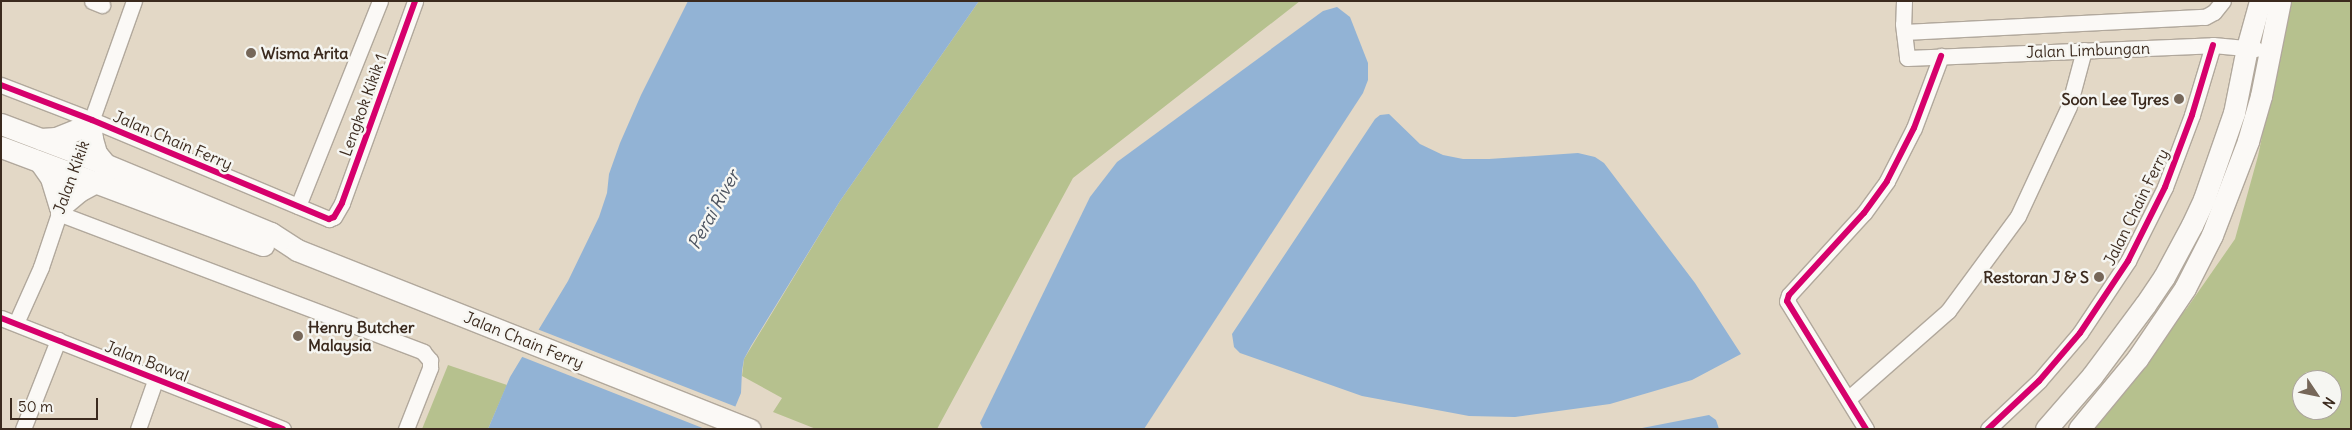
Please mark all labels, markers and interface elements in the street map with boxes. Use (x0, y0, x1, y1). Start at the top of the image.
street label: Jalan Limbungan (2026, 38, 2150, 62)
place label: Wisma Arita (261, 43, 348, 63)
marker: Wisma Arita (245, 47, 257, 59)
street label: Lengkok Kikik 1 (336, 51, 390, 159)
place label: Soon Lee Tyres (2061, 89, 2169, 109)
marker: Soon Lee Tyres (2173, 93, 2185, 105)
street label: Jalan Chain Ferry (111, 106, 235, 174)
street label: Jalan Kikik (49, 138, 93, 216)
street label: Jalan Chain Ferry (2099, 145, 2173, 269)
water label: Perai River (684, 167, 744, 253)
place label: Restoran J & S (1983, 267, 2089, 287)
marker: Restoran J & S (2093, 271, 2105, 283)
street label: Jalan Chain Ferry (461, 307, 587, 373)
place label: Henry Butcher Malaysia (308, 317, 414, 355)
marker: Henry Butcher Malaysia (292, 330, 304, 342)
street label: Jalan Bawal (103, 336, 191, 386)
north arrow (2292, 370, 2342, 420)
scale bar (12, 388, 100, 420)
text: N (2318, 394, 2339, 412)
text: 50 m (18, 397, 53, 416)

